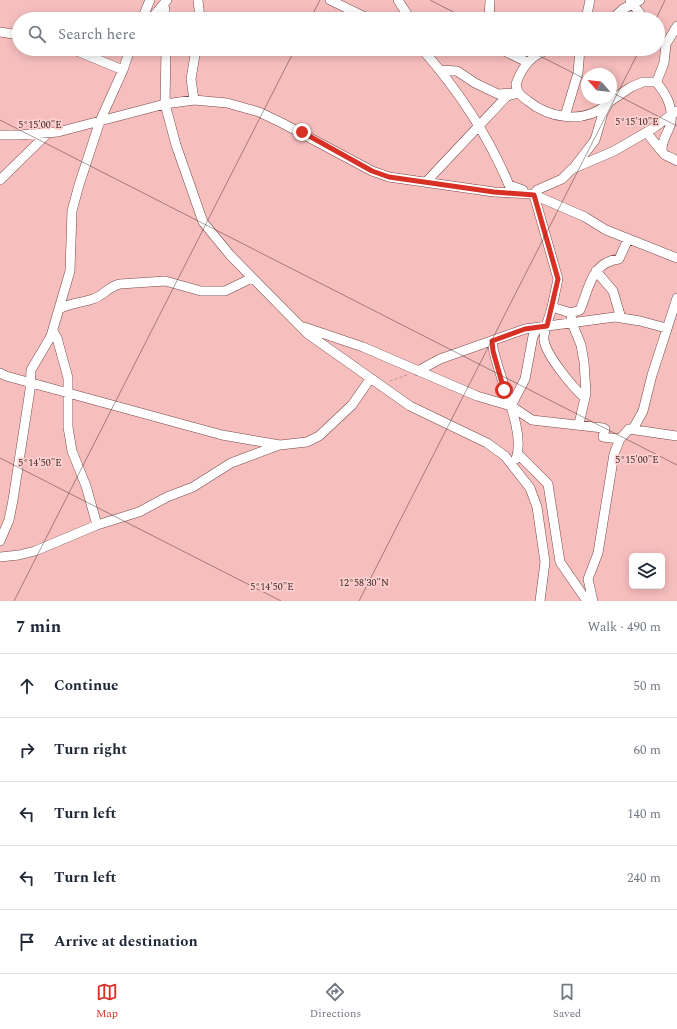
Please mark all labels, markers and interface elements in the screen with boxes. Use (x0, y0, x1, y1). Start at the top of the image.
search box (12, 12, 665, 56)
icon: search (26, 23, 48, 45)
text: Search here (58, 23, 136, 46)
north arrow (581, 68, 617, 104)
text: 5°15'10"E (615, 114, 659, 130)
text: 5°15'00"E (18, 117, 62, 133)
route end (293, 123, 311, 141)
route start (495, 381, 513, 399)
text: 5°15'00"E (615, 452, 659, 468)
text: 5°14'50"E (18, 455, 62, 471)
map controls (629, 553, 665, 589)
button: layers (629, 553, 665, 589)
text: 12°58'30"N (339, 575, 389, 591)
text: 5°14'50"E (250, 579, 294, 595)
text: 7 min (16, 614, 61, 640)
text: Walk · 490 m (587, 617, 661, 637)
text: Continue (54, 674, 119, 697)
icon: ahead (16, 675, 38, 697)
text: 50 m (634, 676, 661, 696)
text: Turn right (54, 738, 127, 761)
icon: right (16, 739, 38, 761)
text: 60 m (634, 740, 661, 760)
text: Turn left (54, 802, 116, 825)
icon: left (16, 803, 38, 825)
text: 140 m (627, 804, 661, 824)
text: Turn left (54, 866, 116, 889)
icon: left (16, 867, 38, 889)
text: 240 m (627, 868, 661, 888)
text: Arrive at destination (54, 930, 198, 953)
icon: arrive (16, 931, 38, 953)
tab: Map (96, 981, 118, 1022)
tab: Directions (310, 981, 361, 1022)
tab: Saved (553, 981, 581, 1022)

